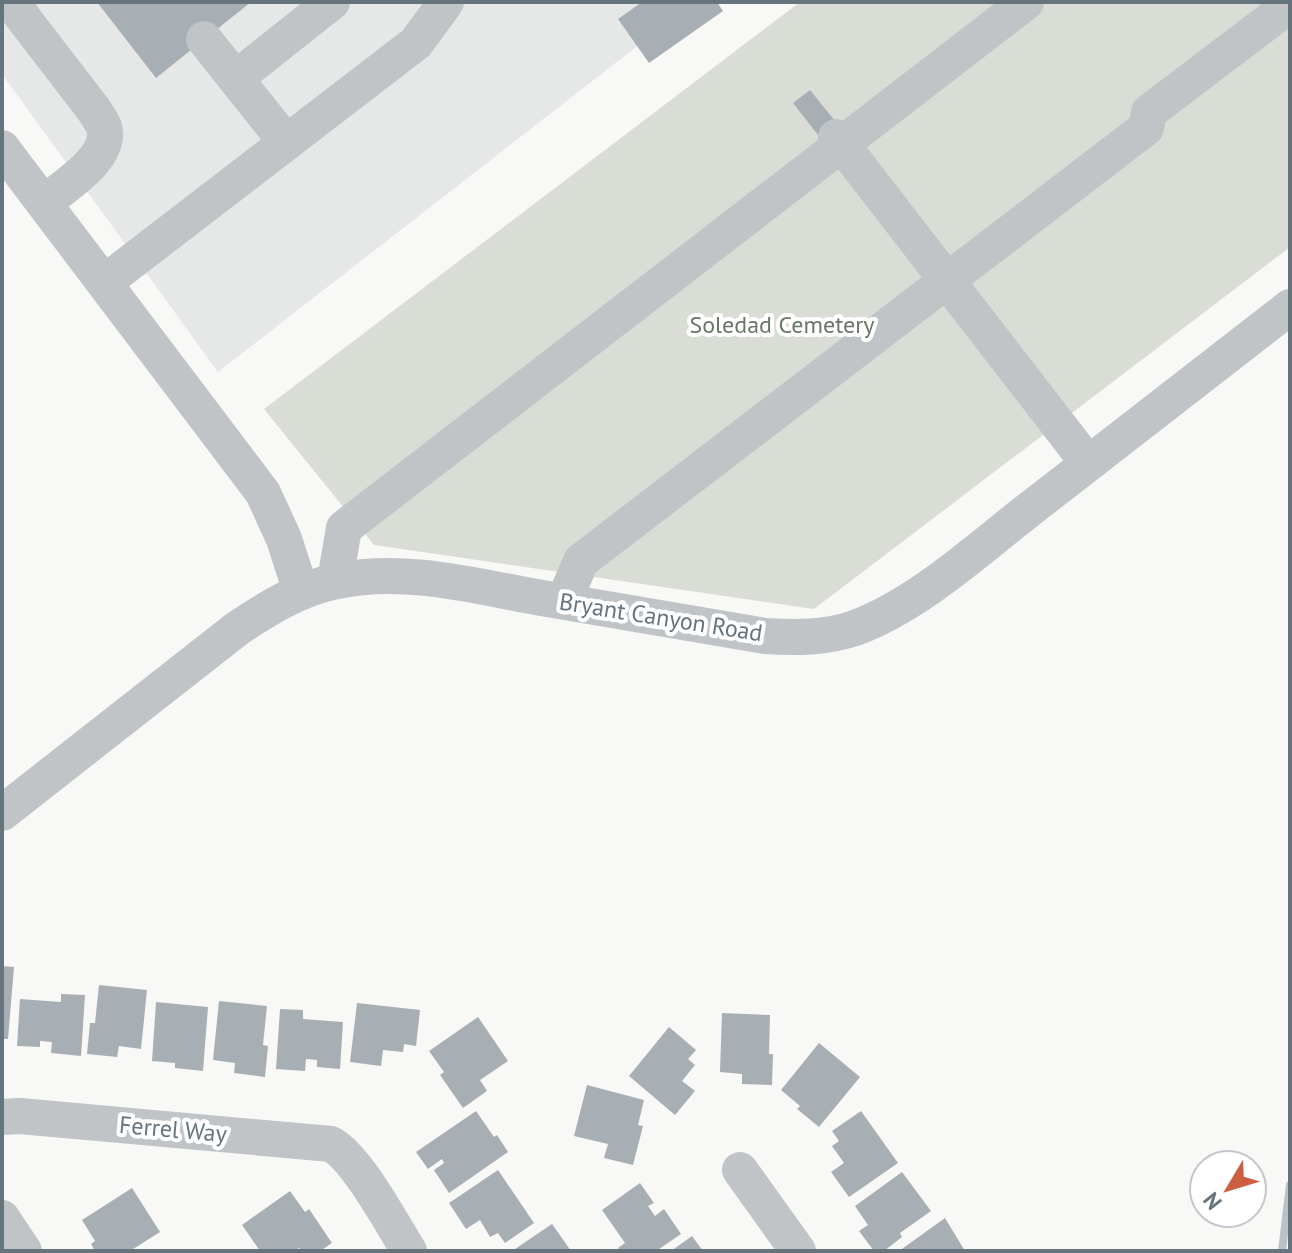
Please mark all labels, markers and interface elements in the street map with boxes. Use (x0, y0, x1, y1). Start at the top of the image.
park label: Soledad Cemetery (689, 309, 875, 340)
street label: Bryant Canyon Road (557, 586, 765, 648)
street label: Ferrel Way (118, 1109, 228, 1149)
north arrow (1188, 1149, 1268, 1229)
text: N (1197, 1187, 1228, 1216)

